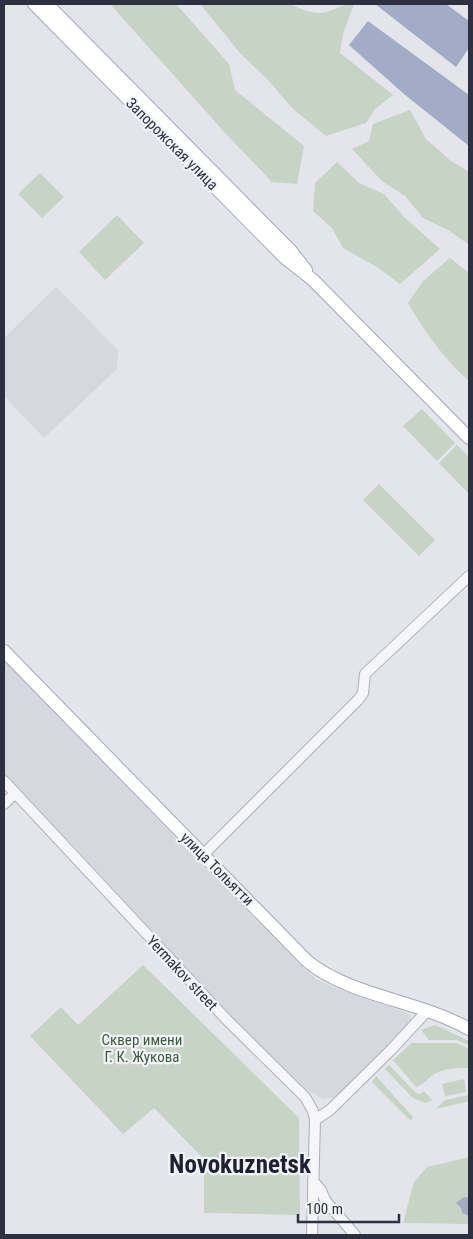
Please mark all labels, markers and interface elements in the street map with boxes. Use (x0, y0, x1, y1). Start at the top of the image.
street label: Запорожская улица (122, 94, 222, 194)
street label: улица Тольятти (177, 829, 257, 909)
street label: Yermakov street (143, 932, 221, 1014)
park label: Сквер имени Г. К. Жукова (102, 1031, 182, 1066)
district label: Novokuznetsk (169, 1150, 311, 1179)
scale bar (298, 1192, 399, 1224)
text: 100 m (306, 1200, 343, 1218)

